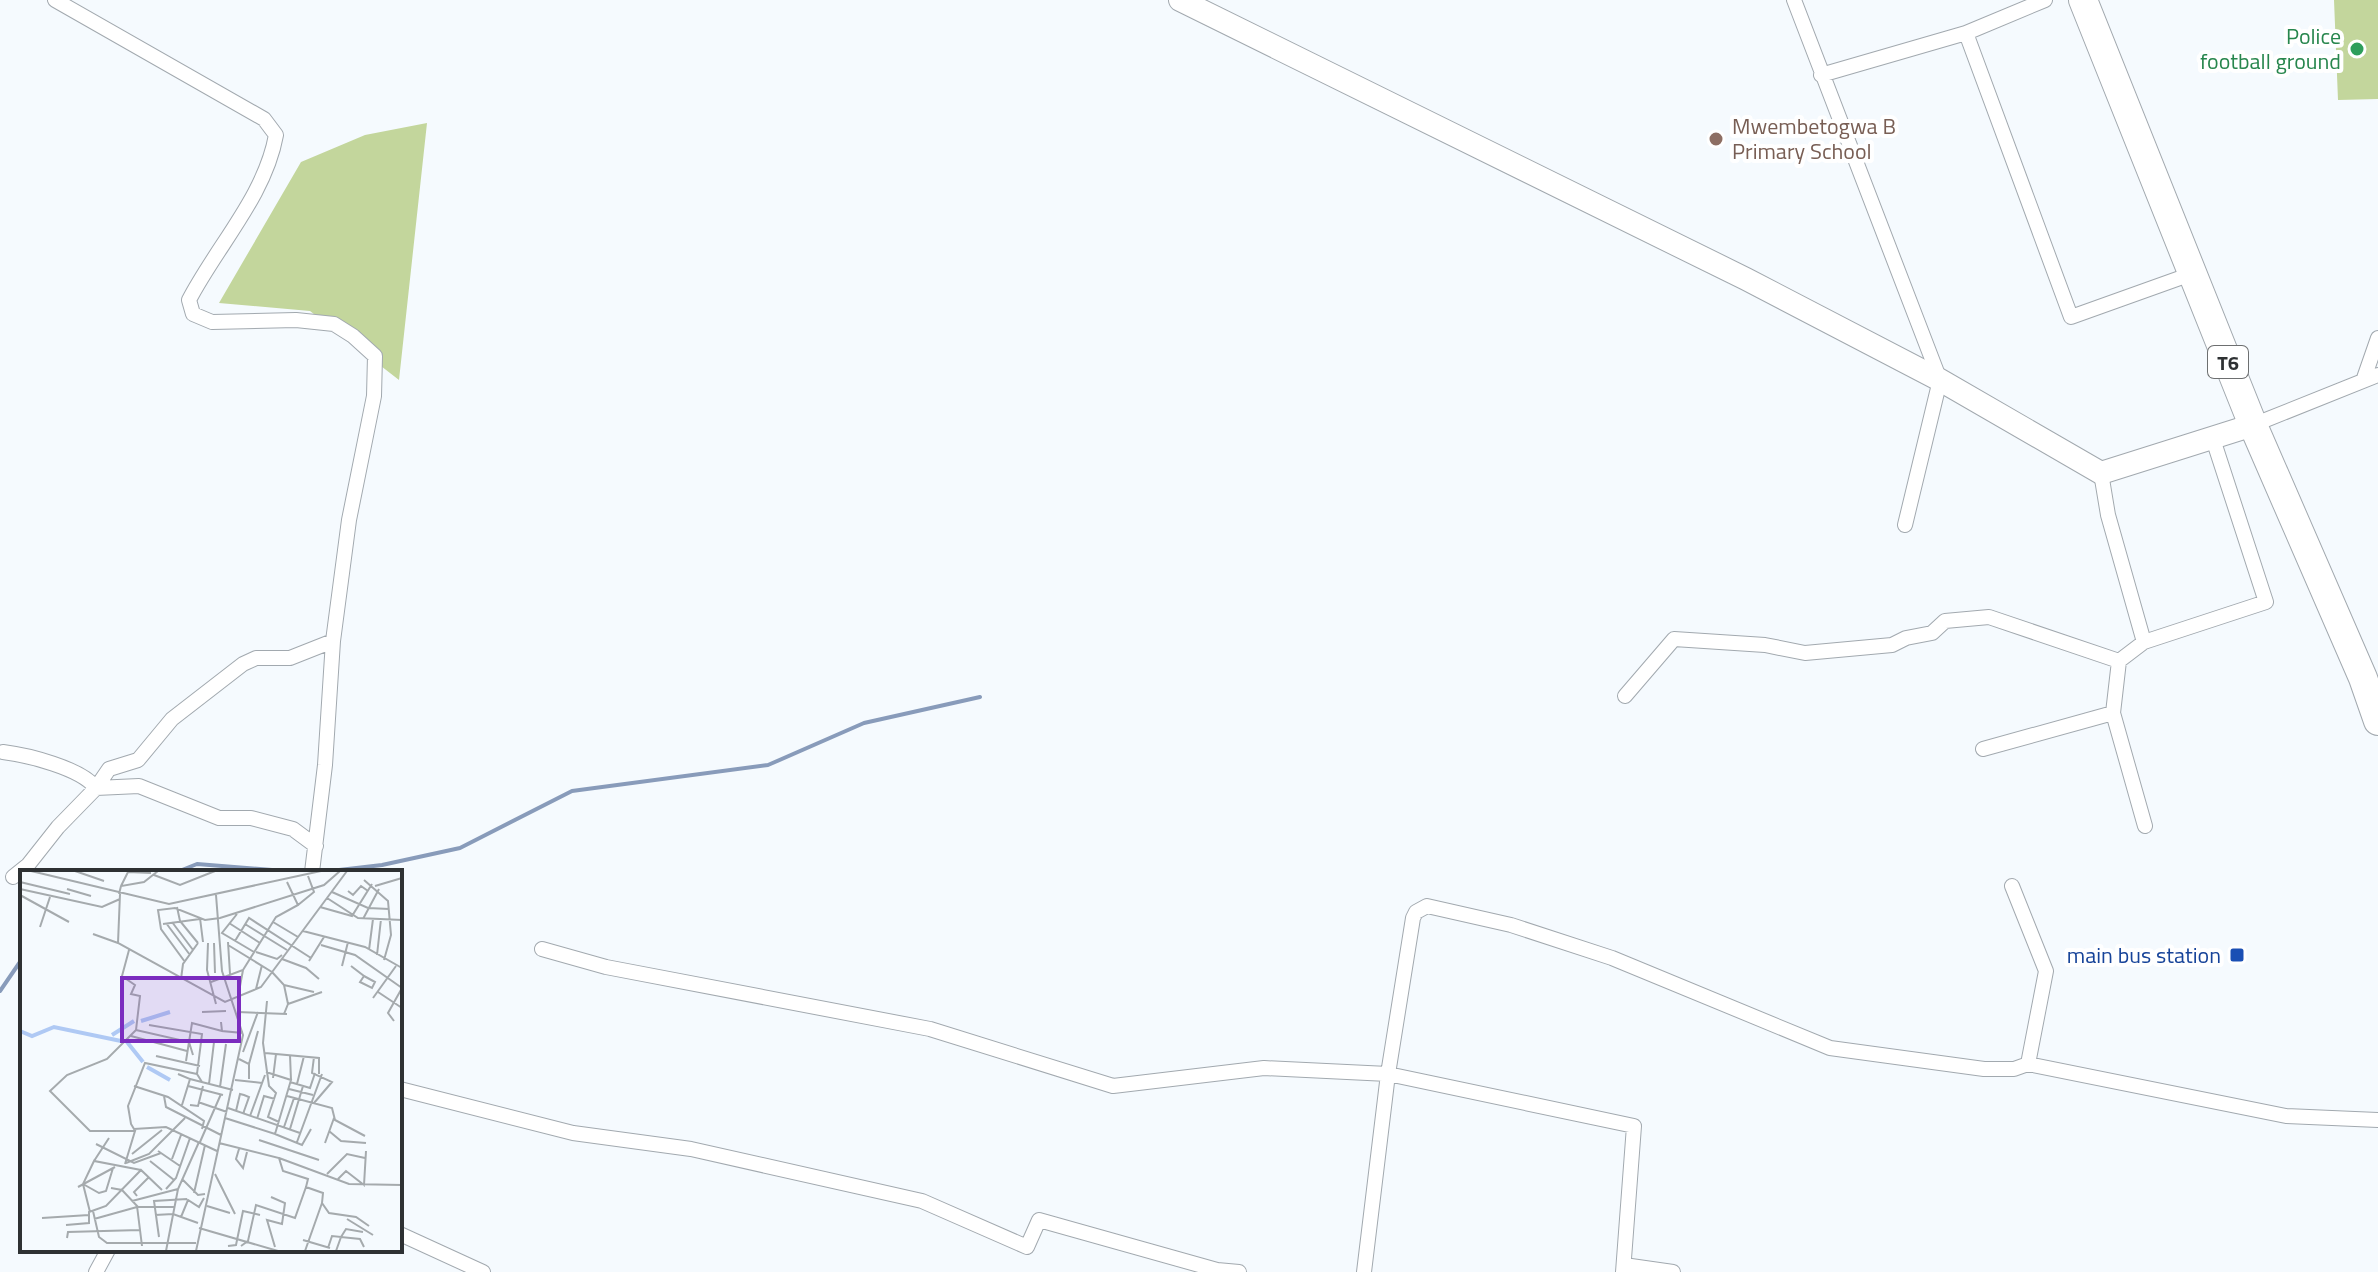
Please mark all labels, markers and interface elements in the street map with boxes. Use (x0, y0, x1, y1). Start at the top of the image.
place label: Police football ground (2200, 19, 2341, 78)
marker: Police football ground (2348, 40, 2366, 58)
place label: Mwembetogwa B Primary School (1732, 109, 1896, 168)
marker: Mwembetogwa B Primary School (1707, 130, 1725, 148)
road number: T6 (2208, 346, 2248, 378)
inset map (20, 870, 402, 1252)
place label: main bus station (2067, 938, 2221, 972)
marker: main bus station (2228, 946, 2246, 964)

